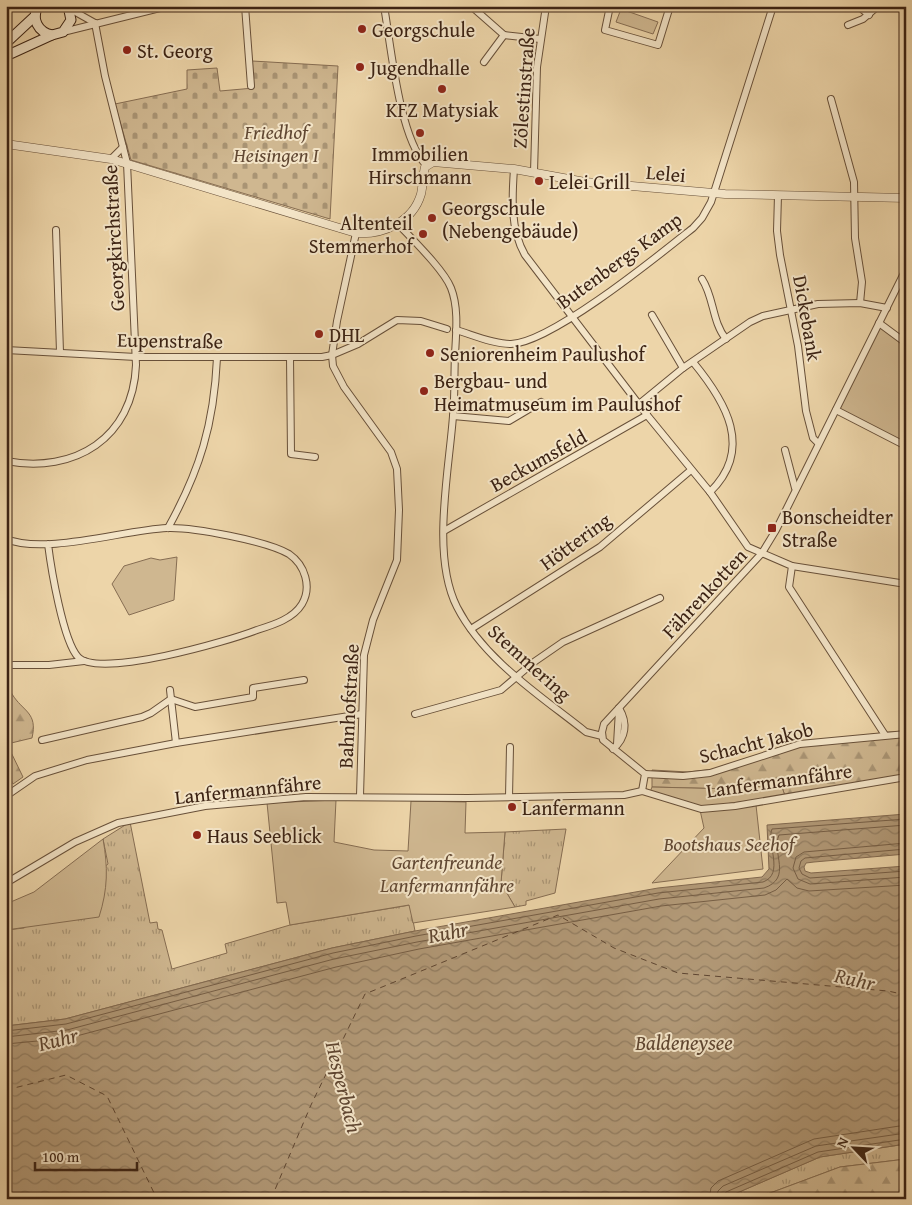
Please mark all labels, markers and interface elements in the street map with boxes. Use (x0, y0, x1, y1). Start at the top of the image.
place label: Georgschule (372, 15, 475, 44)
marker: Georgschule (356, 23, 368, 35)
street label: Zölestinstraße (504, 26, 542, 150)
place label: St. Georg (137, 36, 213, 65)
marker: St. Georg (121, 44, 133, 56)
place label: Jugendhalle (367, 53, 470, 82)
marker: Jugendhalle (354, 61, 366, 73)
marker: KFZ Matysiak (436, 83, 448, 95)
place label: KFZ Matysiak (386, 95, 499, 124)
park label: Friedhof Heisingen I (233, 117, 320, 169)
marker: Immobilien Hirschmann (414, 127, 426, 139)
place label: Immobilien Hirschmann (368, 139, 472, 191)
street label: Lelei (645, 157, 687, 189)
street label: Georgkirchstraße (95, 164, 131, 312)
place label: Lelei Grill (549, 167, 630, 196)
marker: Lelei Grill (533, 175, 545, 187)
place label: Georgschule (Nebengebäude) (442, 193, 578, 245)
street label: Butenbergs Kamp (550, 204, 688, 315)
place label: Altenteil Stemmerhof (309, 208, 416, 260)
marker: Georgschule (Nebengebäude) (426, 212, 438, 224)
marker: Altenteil Stemmerhof (417, 228, 429, 240)
street label: Dickebank (786, 273, 830, 364)
place label: DHL (329, 320, 364, 349)
street label: Eupenstraße (117, 325, 223, 355)
marker: DHL (313, 328, 325, 340)
place label: Seniorenheim Paulushof (440, 339, 648, 368)
marker: Seniorenheim Paulushof (424, 347, 436, 359)
place label: Bergbau- und Heimatmuseum im Paulushof (434, 366, 683, 418)
marker: Bergbau- und Heimatmuseum im Paulushof (418, 385, 430, 397)
street label: Beckumsfeld (484, 421, 592, 499)
place label: Bonscheidter Straße (782, 502, 893, 554)
street label: Höttering (533, 505, 617, 577)
marker: Bonscheidter Straße (766, 522, 778, 534)
street label: Fährenkotten (655, 542, 753, 644)
street label: Stemmering (482, 617, 578, 707)
street label: Bahnhofstraße (330, 643, 366, 769)
street label: Schacht Jakob (696, 714, 816, 770)
street label: Lanfermannfähre (704, 755, 854, 805)
street label: Lanfermannfähre (173, 767, 323, 811)
place label: Lanfermann (522, 793, 625, 822)
marker: Lanfermann (506, 801, 518, 813)
place label: Haus Seeblick (207, 821, 323, 850)
marker: Haus Seeblick (191, 829, 203, 841)
park label: Bootshaus Seehof (662, 829, 799, 858)
park label: Gartenfreunde Lanfermannfähre (379, 847, 514, 899)
water label: Ruhr (424, 913, 472, 951)
water label: Ruhr (831, 959, 879, 999)
water label: Ruhr (34, 1019, 83, 1059)
water label: Baldeneysee (634, 1027, 733, 1058)
water label: Hesperbach (317, 1037, 370, 1137)
north arrow (830, 1122, 880, 1172)
text: N (831, 1133, 854, 1151)
scale bar (35, 1140, 138, 1172)
text: 100 m (42, 1146, 80, 1167)

